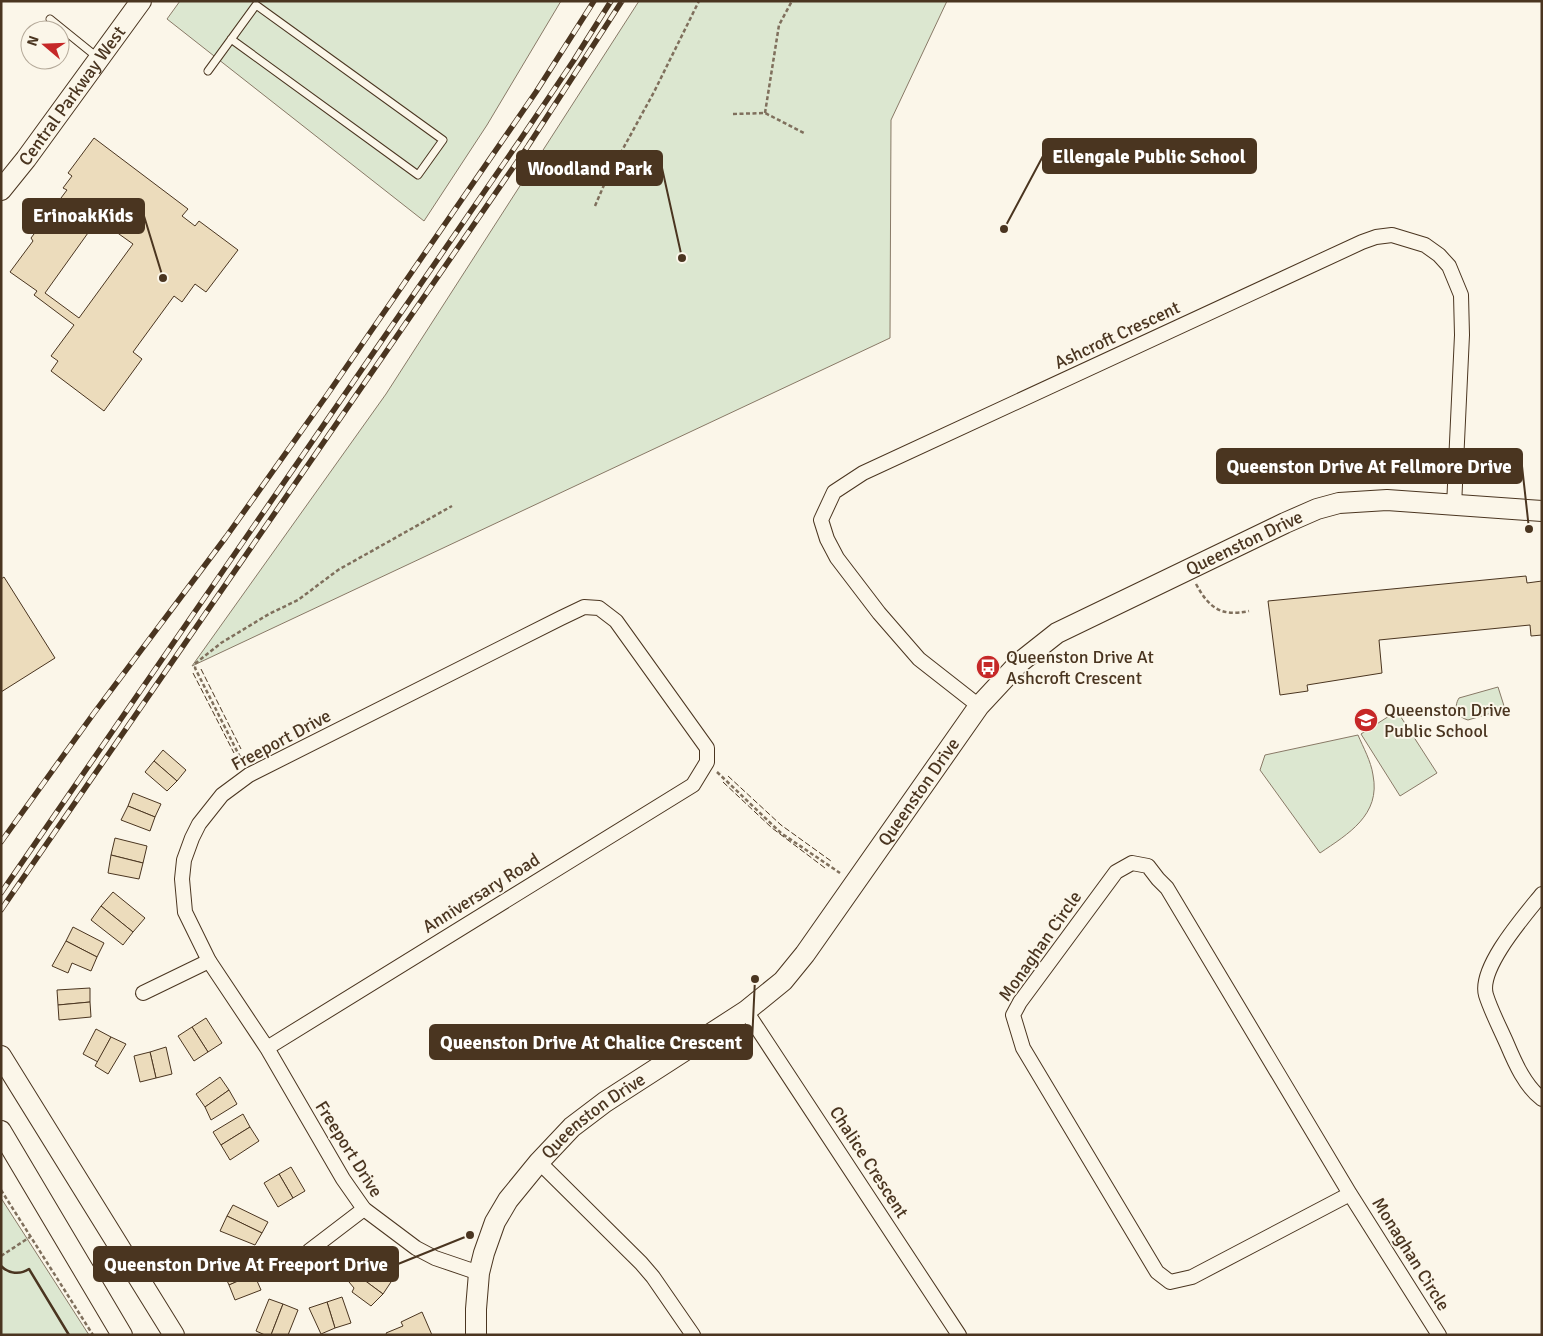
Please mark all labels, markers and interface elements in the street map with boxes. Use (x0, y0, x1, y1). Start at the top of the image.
north arrow (20, 20, 70, 70)
street label: Central Parkway West (14, 22, 130, 170)
text: N (24, 34, 43, 48)
callout: Ellengale Public School (1043, 139, 1256, 173)
text: Ellengale Public School (1052, 145, 1246, 169)
callout: Woodland Park (517, 151, 662, 185)
text: Woodland Park (527, 157, 653, 181)
callout: ErinoakKids (23, 199, 144, 233)
text: ErinoakKids (33, 204, 133, 228)
street label: Ashcroft Crescent (1051, 296, 1183, 374)
callout: Queenston Drive At Fellmore Drive (1217, 449, 1522, 483)
text: Queenston Drive At Fellmore Drive (1226, 455, 1512, 479)
street label: Queenston Drive (1182, 506, 1306, 580)
place label: Queenston Drive At Ashcroft Crescent (1006, 646, 1154, 689)
bus stop icon: Queenston Drive At Ashcroft Crescent (975, 654, 1001, 680)
place label: Queenston Drive Public School (1384, 699, 1511, 742)
street label: Freeport Drive (227, 705, 335, 775)
school or university icon: Queenston Drive Public School (1353, 707, 1379, 733)
street label: Queenston Drive (873, 734, 964, 850)
street label: Anniversary Road (418, 848, 544, 938)
street label: Monaghan Circle (994, 887, 1086, 1005)
callout: Queenston Drive At Chalice Crescent (430, 1025, 752, 1059)
text: Queenston Drive At Chalice Crescent (440, 1031, 742, 1055)
street label: Queenston Drive (537, 1068, 649, 1163)
street label: Freeport Drive (311, 1097, 387, 1201)
street label: Chalice Crescent (825, 1102, 913, 1222)
street label: Monaghan Circle (1367, 1193, 1455, 1315)
callout: Queenston Drive At Freeport Drive (94, 1247, 398, 1281)
text: Queenston Drive At Freeport Drive (104, 1253, 388, 1277)

